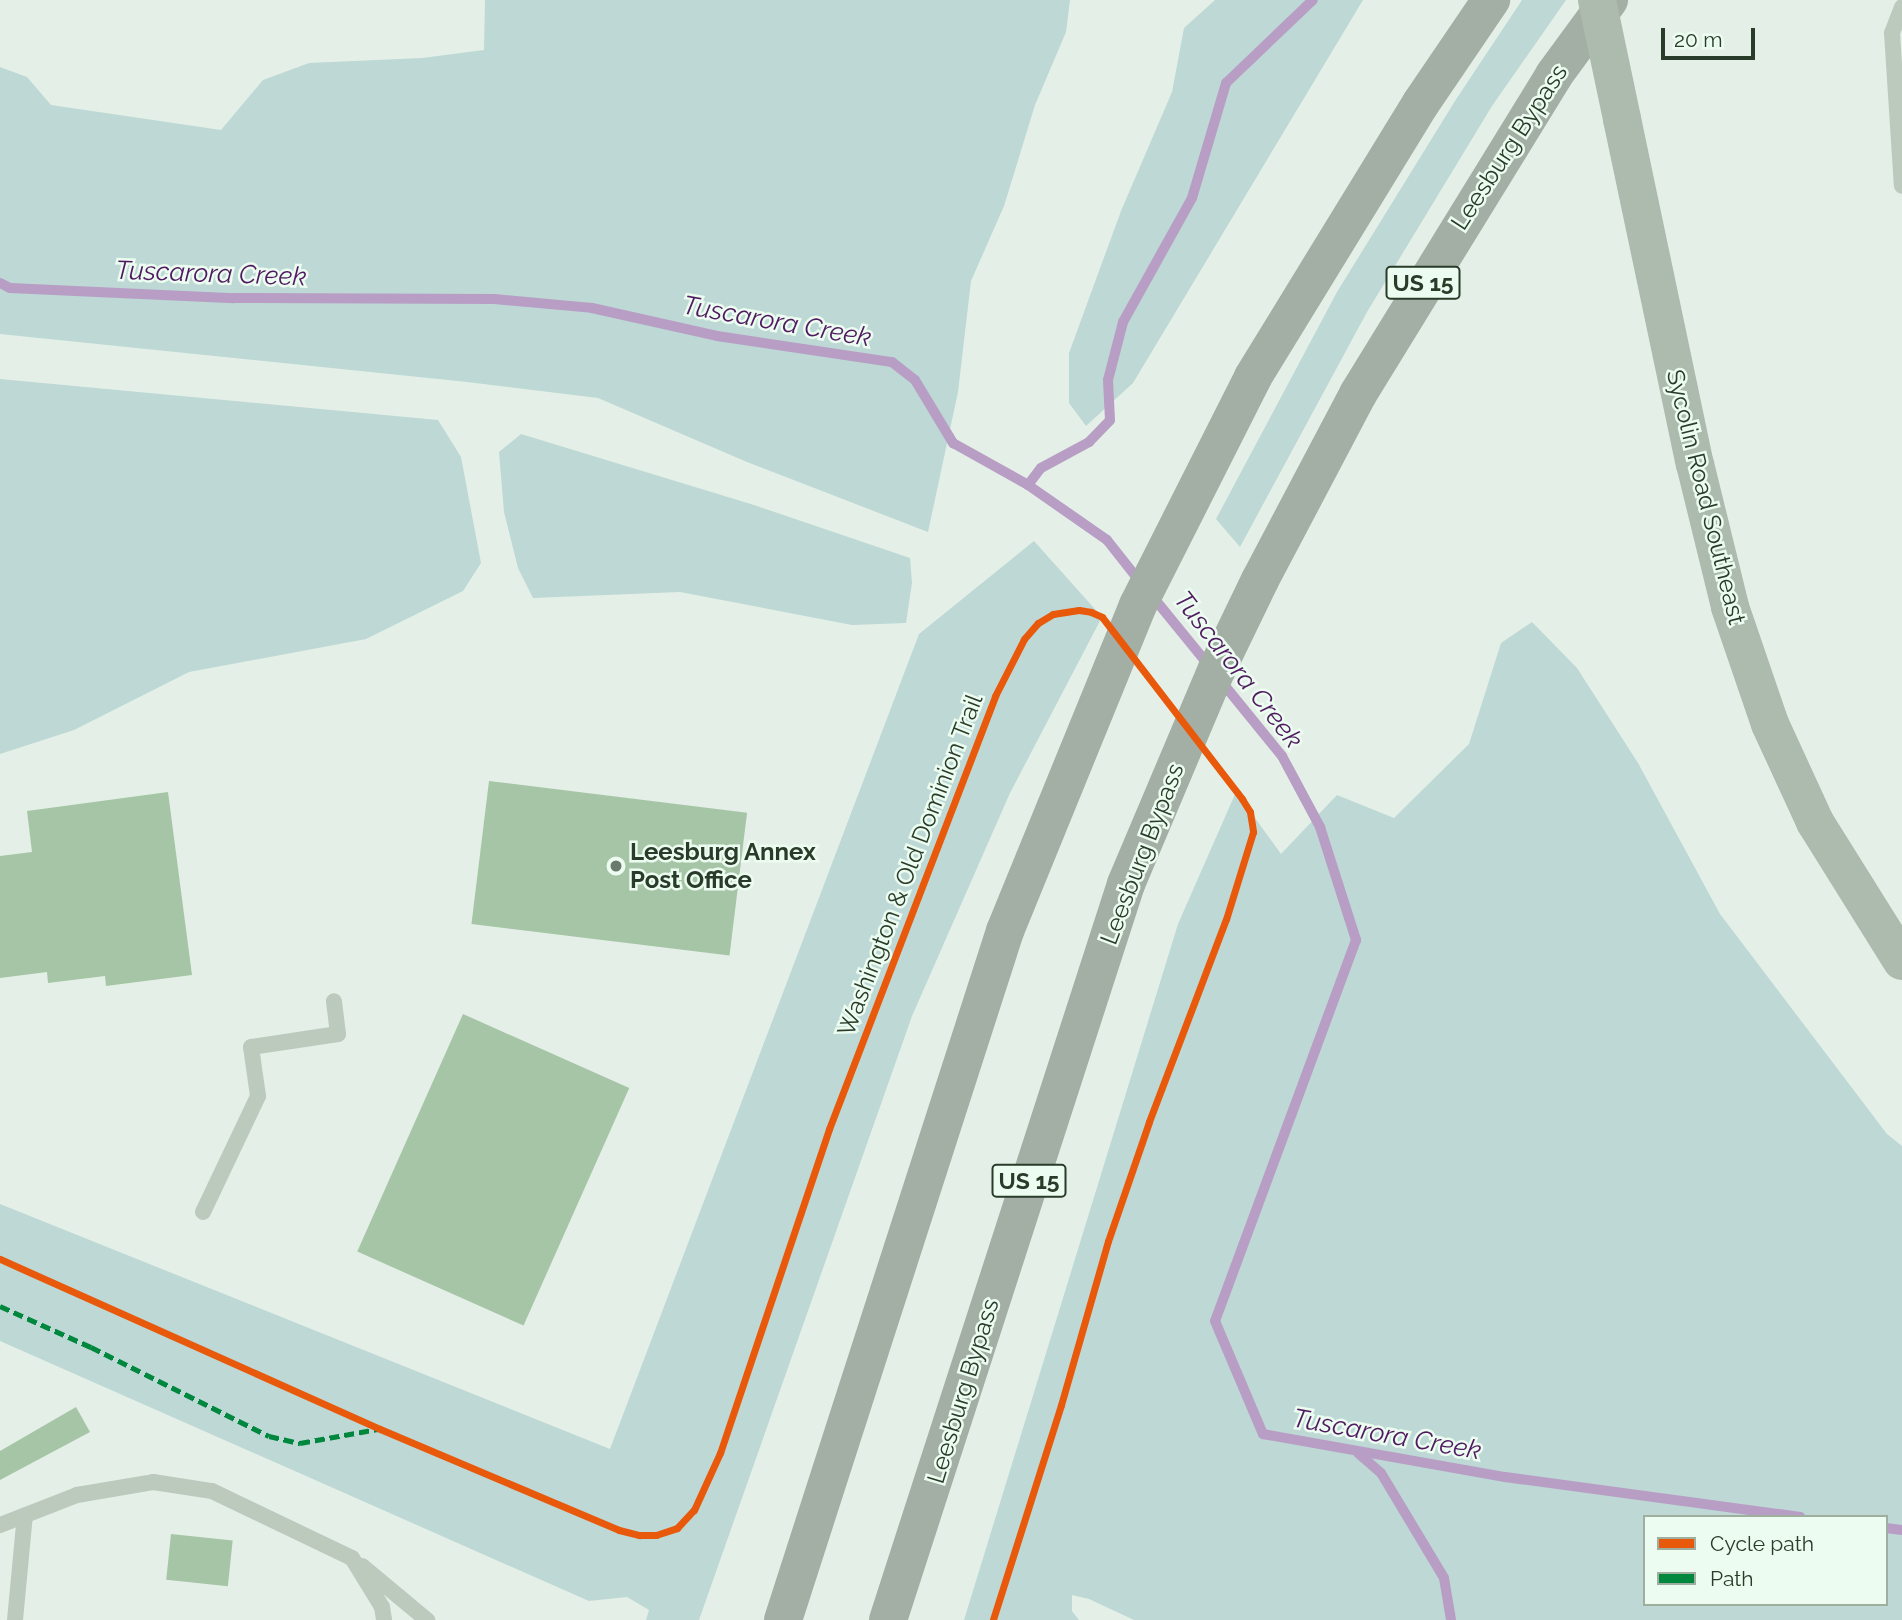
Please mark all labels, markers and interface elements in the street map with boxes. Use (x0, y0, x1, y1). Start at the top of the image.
scale bar (1664, 14, 1758, 58)
text: 20 m (1674, 27, 1722, 52)
street label: Leesburg Bypass (1445, 59, 1573, 235)
water label: Tuscarora Creek (115, 255, 307, 293)
road number: US 15 (1384, 264, 1462, 302)
water label: Tuscarora Creek (680, 290, 874, 354)
street label: Sycolin Road Southeast (1660, 367, 1752, 627)
water label: Tuscarora Creek (1167, 585, 1309, 755)
street label: Washington & Old Dominion Trail (831, 690, 989, 1040)
street label: Leesburg Bypass (1094, 759, 1190, 949)
place label: Leesburg Annex Post Office (630, 838, 816, 894)
marker: Leesburg Annex Post Office (608, 858, 624, 874)
road number: US 15 (990, 1162, 1068, 1200)
street label: Leesburg Bypass (921, 1295, 1005, 1487)
water label: Tuscarora Creek (1290, 1403, 1484, 1467)
legend (1643, 1515, 1888, 1606)
text: Cycle path (1710, 1531, 1814, 1556)
text: Path (1710, 1566, 1754, 1591)

